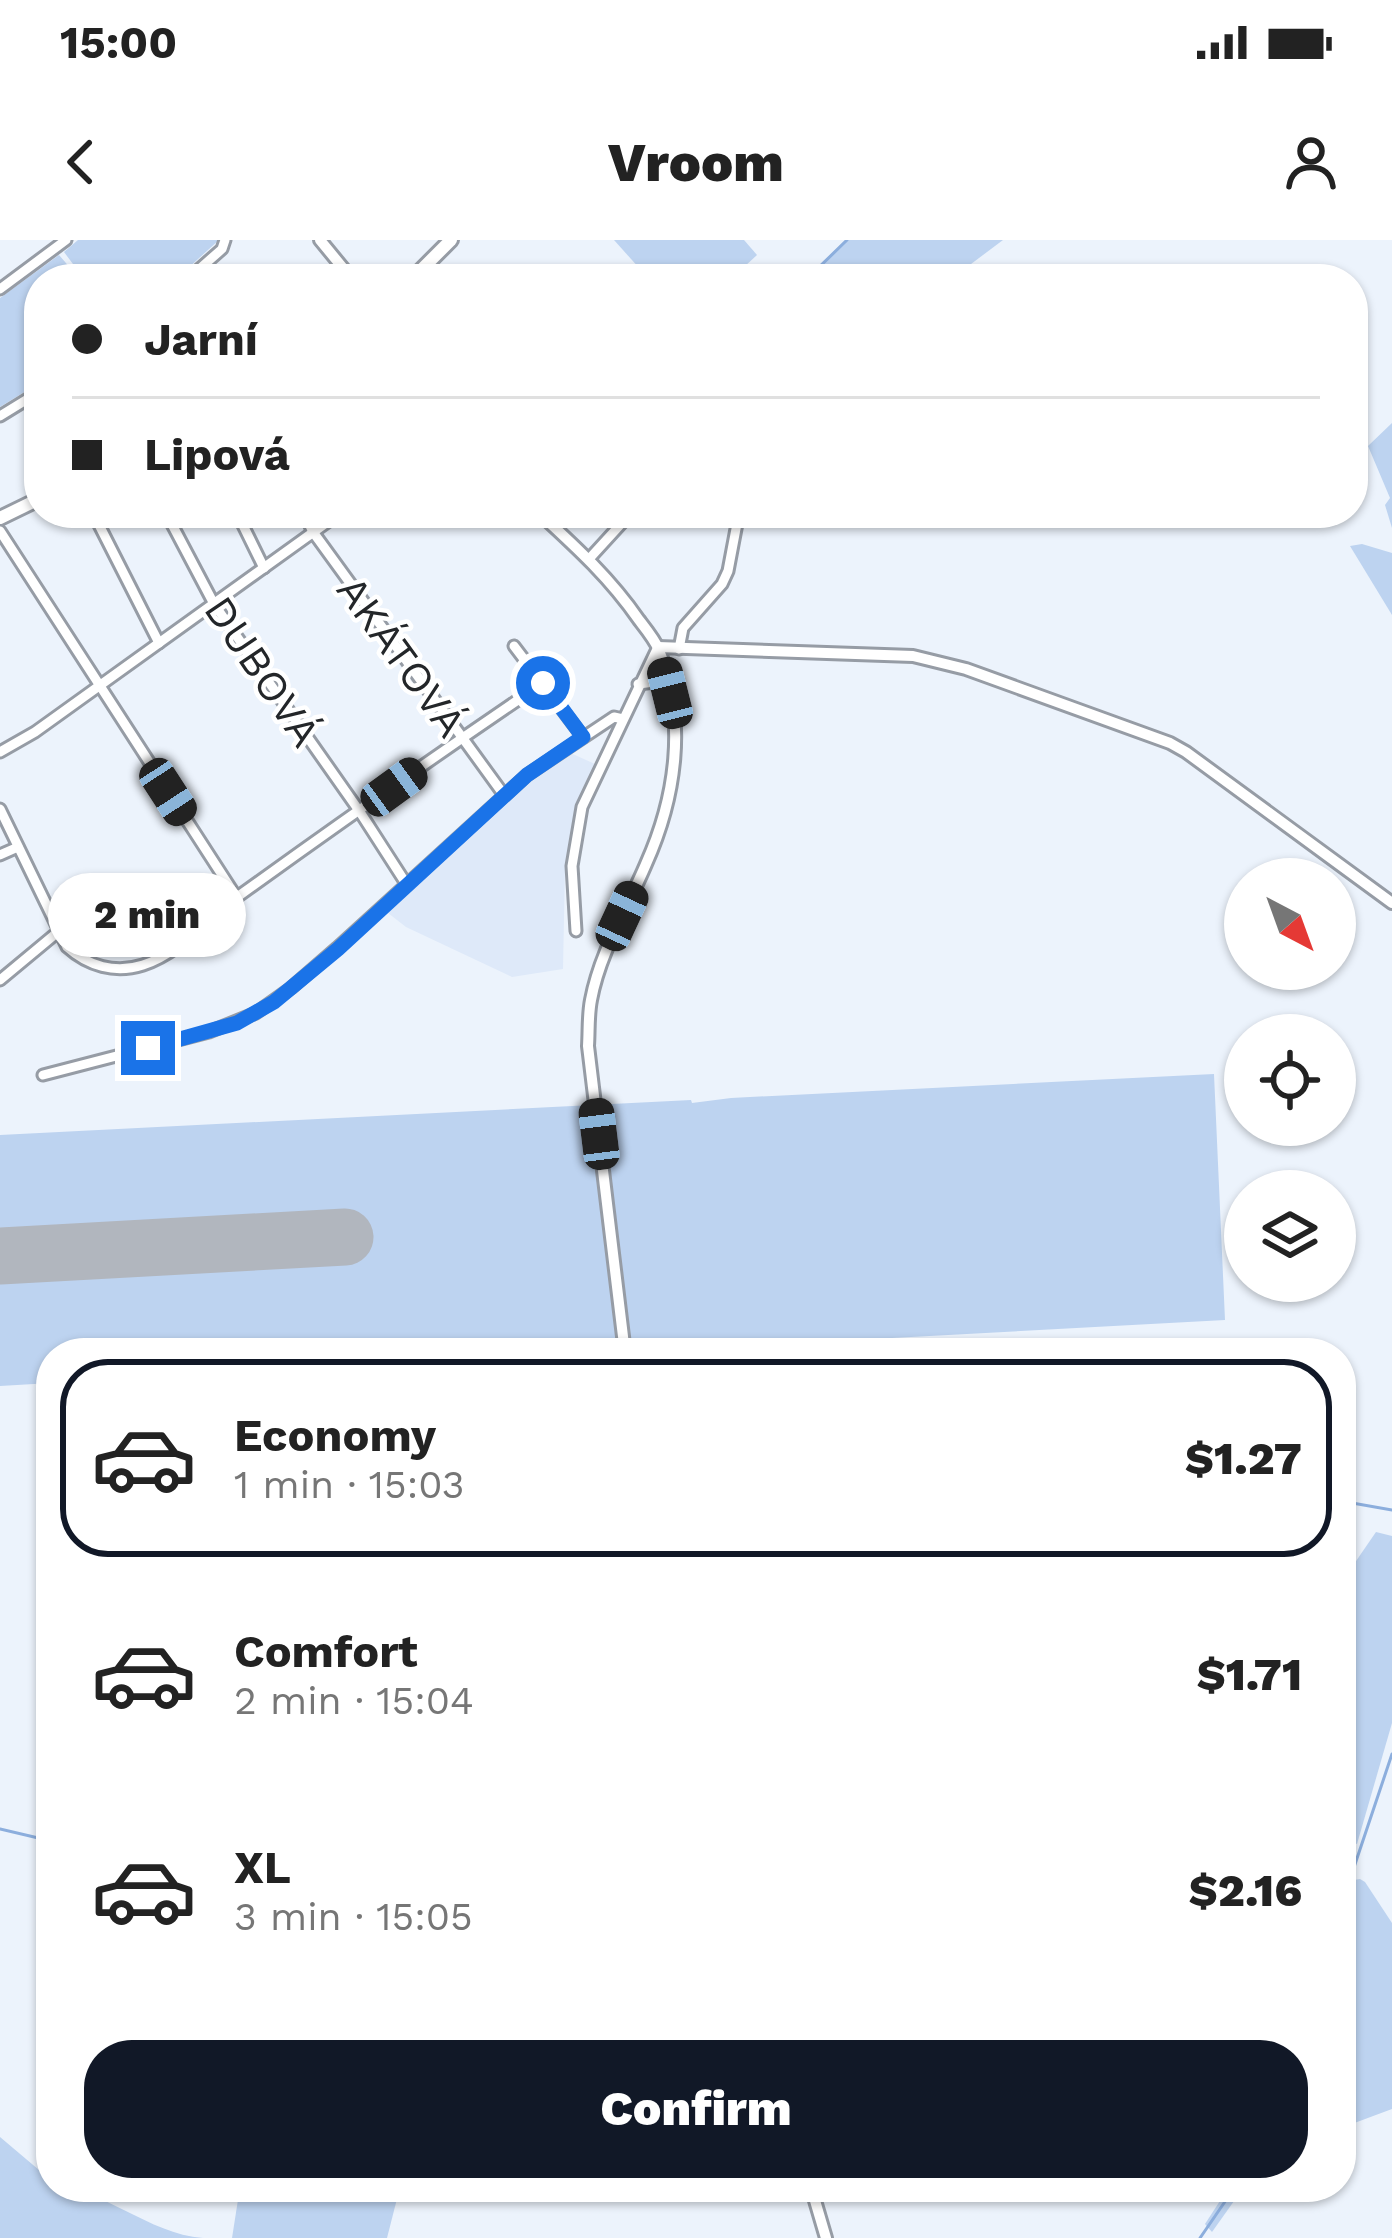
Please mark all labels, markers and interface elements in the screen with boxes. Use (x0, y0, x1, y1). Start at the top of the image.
text: 15:00 (60, 16, 177, 69)
icon: back (48, 129, 114, 195)
icon: person (1278, 129, 1344, 195)
text: Vroom (608, 131, 784, 194)
text: Jarní (144, 313, 258, 366)
text: Lipová (144, 428, 290, 481)
street label: AKÁTOVÁ (327, 566, 476, 746)
street label: DUBOVÁ (195, 587, 331, 756)
car (644, 654, 696, 732)
route start (516, 656, 570, 710)
car (354, 751, 434, 823)
car (133, 752, 203, 832)
north arrow (1224, 858, 1356, 990)
map controls (1224, 858, 1356, 1302)
callout: 2 min (49, 874, 247, 958)
car (590, 876, 654, 956)
text: 2 min (94, 892, 200, 937)
button: locate (1224, 1014, 1356, 1146)
route end (121, 1021, 175, 1075)
car (577, 1096, 621, 1172)
button: layers (1224, 1170, 1356, 1302)
icon: car (90, 1404, 198, 1512)
text: Economy (234, 1409, 436, 1462)
text: $1.27 (1185, 1432, 1302, 1485)
text: 1 min · 15:03 (234, 1462, 465, 1507)
icon: car (90, 1620, 198, 1728)
text: Comfort (234, 1625, 418, 1678)
text: $1.71 (1197, 1648, 1302, 1701)
text: 2 min · 15:04 (234, 1678, 474, 1723)
icon: car (90, 1836, 198, 1944)
text: XL (234, 1841, 291, 1894)
text: $2.16 (1189, 1864, 1302, 1917)
text: 3 min · 15:05 (234, 1894, 473, 1939)
button: Confirm (84, 2040, 1308, 2178)

